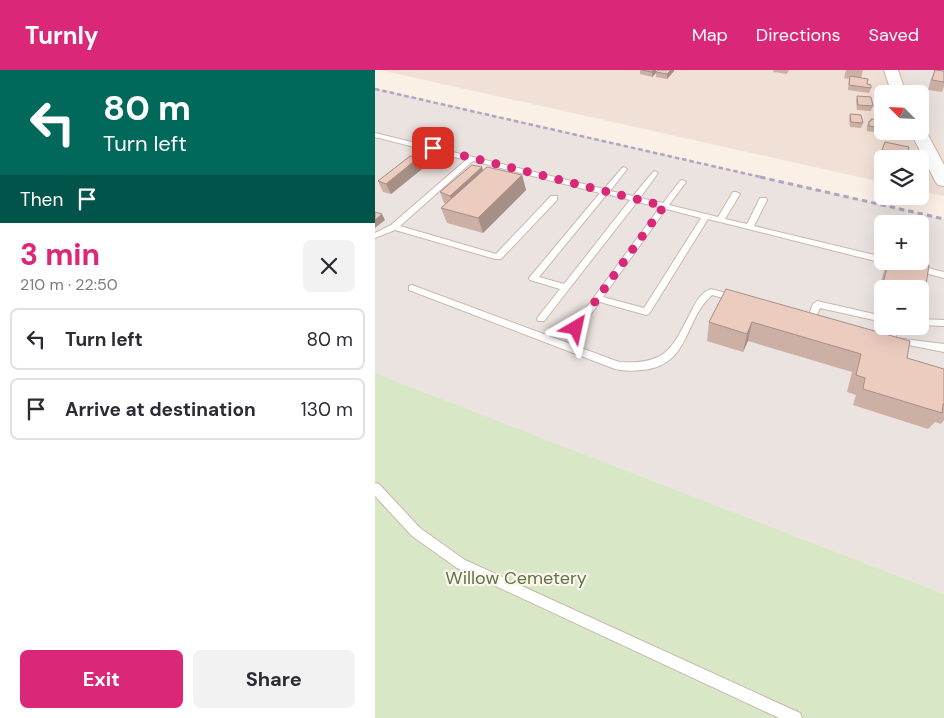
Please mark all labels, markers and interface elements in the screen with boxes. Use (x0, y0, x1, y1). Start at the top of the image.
text: Turnly (25, 20, 98, 51)
text: Map (692, 23, 728, 47)
text: Directions (756, 23, 841, 47)
text: Saved (869, 23, 919, 47)
text: 80 m (103, 85, 191, 131)
north arrow (874, 85, 929, 140)
map controls (874, 85, 929, 335)
icon: left (20, 90, 85, 155)
pin (412, 127, 454, 169)
text: Turn left (103, 129, 187, 158)
icon: arrive (419, 134, 447, 162)
button: layers (874, 150, 929, 205)
icon: arrive (73, 185, 101, 213)
text: Then (20, 187, 63, 212)
button: + (874, 215, 929, 270)
text: 3 min (20, 235, 100, 274)
button: close (303, 240, 355, 292)
text: 210 m · 22:50 (20, 274, 118, 295)
button: − (874, 280, 929, 335)
position arrow (549, 301, 601, 353)
icon: left (22, 325, 50, 353)
text: Turn left (65, 327, 143, 352)
text: 80 m (306, 327, 353, 352)
icon: arrive (22, 395, 50, 423)
text: Arrive at destination (65, 397, 256, 422)
text: 130 m (301, 397, 353, 422)
park label: Willow Cemetery (445, 566, 587, 590)
button: Exit (20, 650, 183, 708)
button: Share (193, 650, 355, 708)

